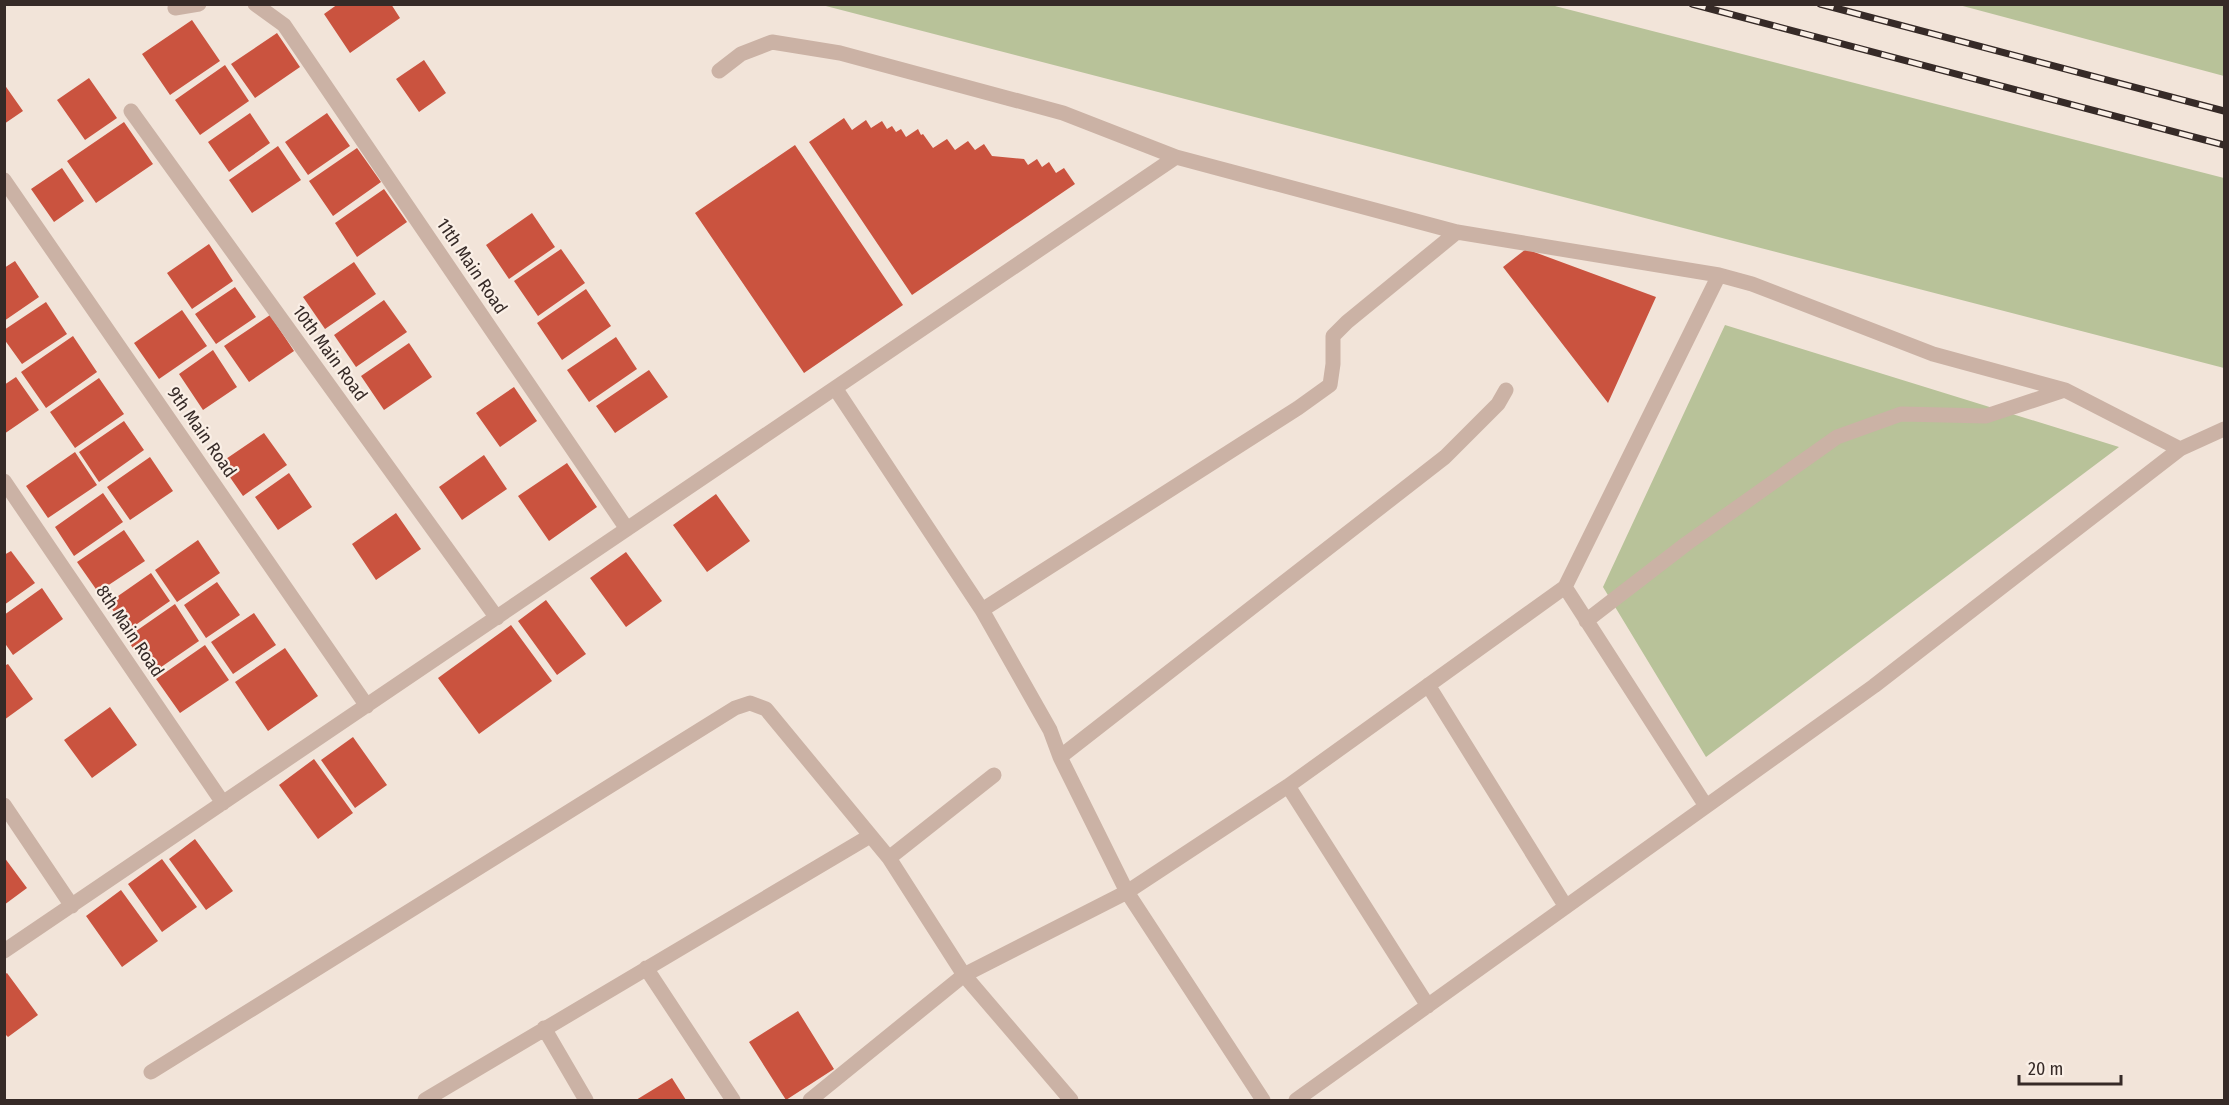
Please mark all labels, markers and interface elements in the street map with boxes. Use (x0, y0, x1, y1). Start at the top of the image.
street label: 11th Main Road (432, 214, 512, 318)
street label: 10th Main Road (288, 301, 372, 405)
street label: 9th Main Road (163, 382, 241, 482)
street label: 8th Main Road (91, 581, 169, 681)
scale bar (2019, 1048, 2121, 1086)
text: 20 m (2028, 1058, 2063, 1080)

